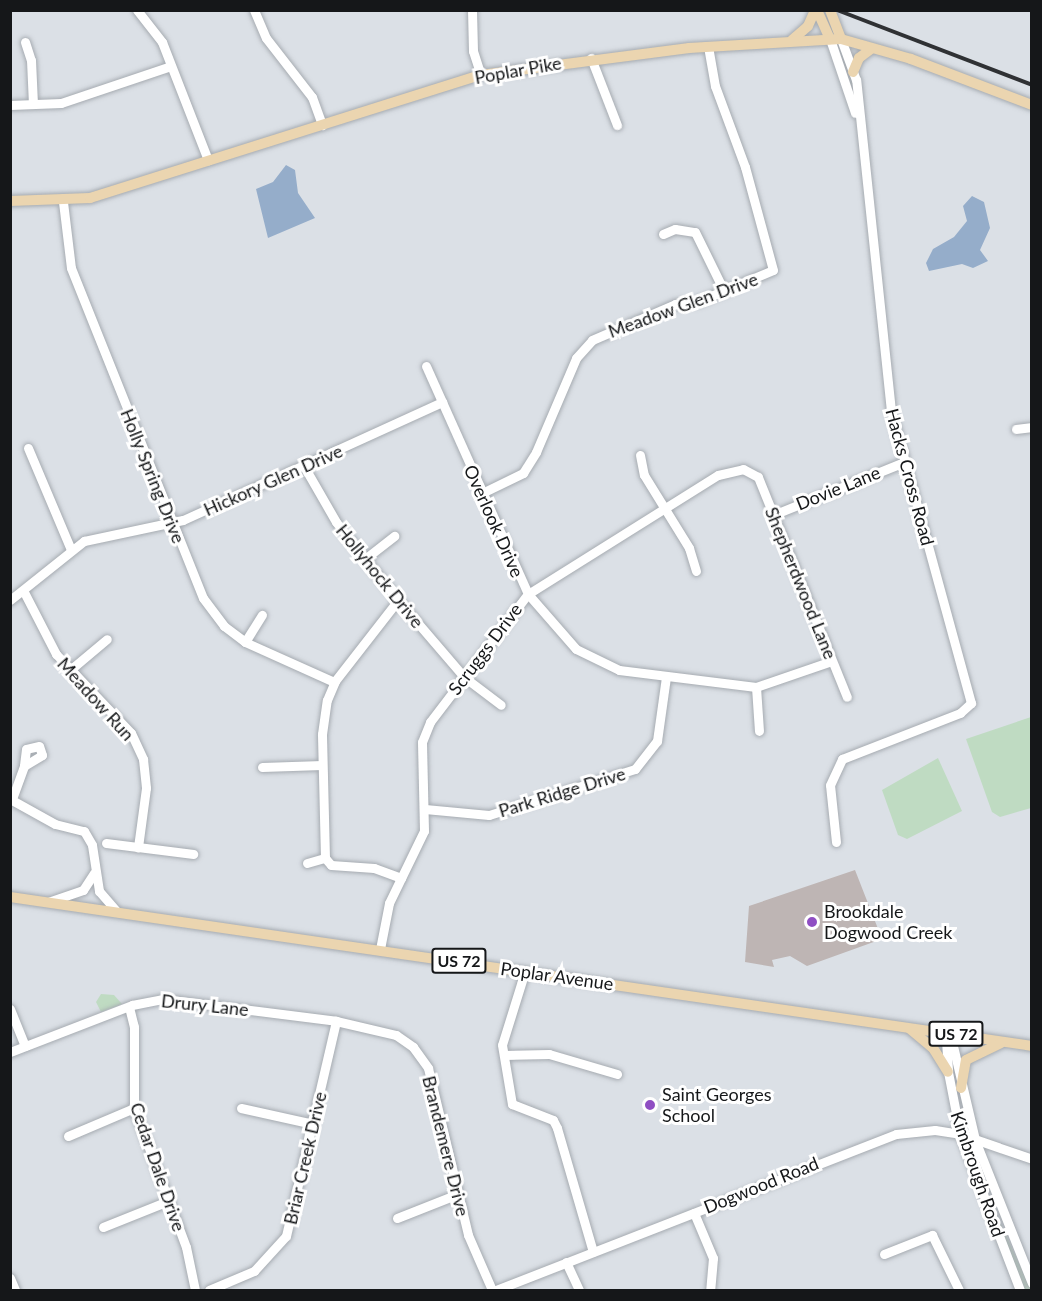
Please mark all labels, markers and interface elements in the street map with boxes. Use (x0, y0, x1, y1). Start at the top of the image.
street label: Poplar Pike (473, 52, 563, 88)
street label: Meadow Glen Drive (605, 268, 761, 342)
street label: Holly Spring Drive (116, 405, 190, 547)
street label: Hacks Cross Road (881, 406, 939, 548)
street label: Hickory Glen Drive (200, 440, 346, 520)
street label: Overlook Drive (460, 461, 528, 581)
street label: Dovie Lane (793, 461, 883, 515)
street label: Shepherdwood Lane (761, 504, 841, 662)
street label: Hollyhock Drive (332, 520, 428, 632)
street label: Scruggs Drive (444, 599, 526, 699)
street label: Meadow Run (53, 653, 139, 745)
street label: Park Ridge Drive (496, 762, 628, 822)
place label: Brookdale Dogwood Creek (824, 901, 953, 944)
marker: Brookdale Dogwood Creek (805, 915, 819, 929)
road number: US 72 (430, 948, 488, 974)
street label: Poplar Avenue (499, 957, 615, 995)
street label: Drury Lane (160, 990, 250, 1020)
road number: US 72 (928, 1021, 984, 1047)
street label: Brandemere Drive (418, 1074, 474, 1218)
place label: Saint Georges School (662, 1084, 771, 1126)
street label: Briar Creek Drive (279, 1089, 331, 1227)
marker: Saint Georges School (643, 1098, 657, 1112)
street label: Cedar Dale Drive (126, 1100, 190, 1234)
street label: Kimbrough Road (946, 1108, 1010, 1240)
street label: Dogwood Road (700, 1152, 822, 1218)

